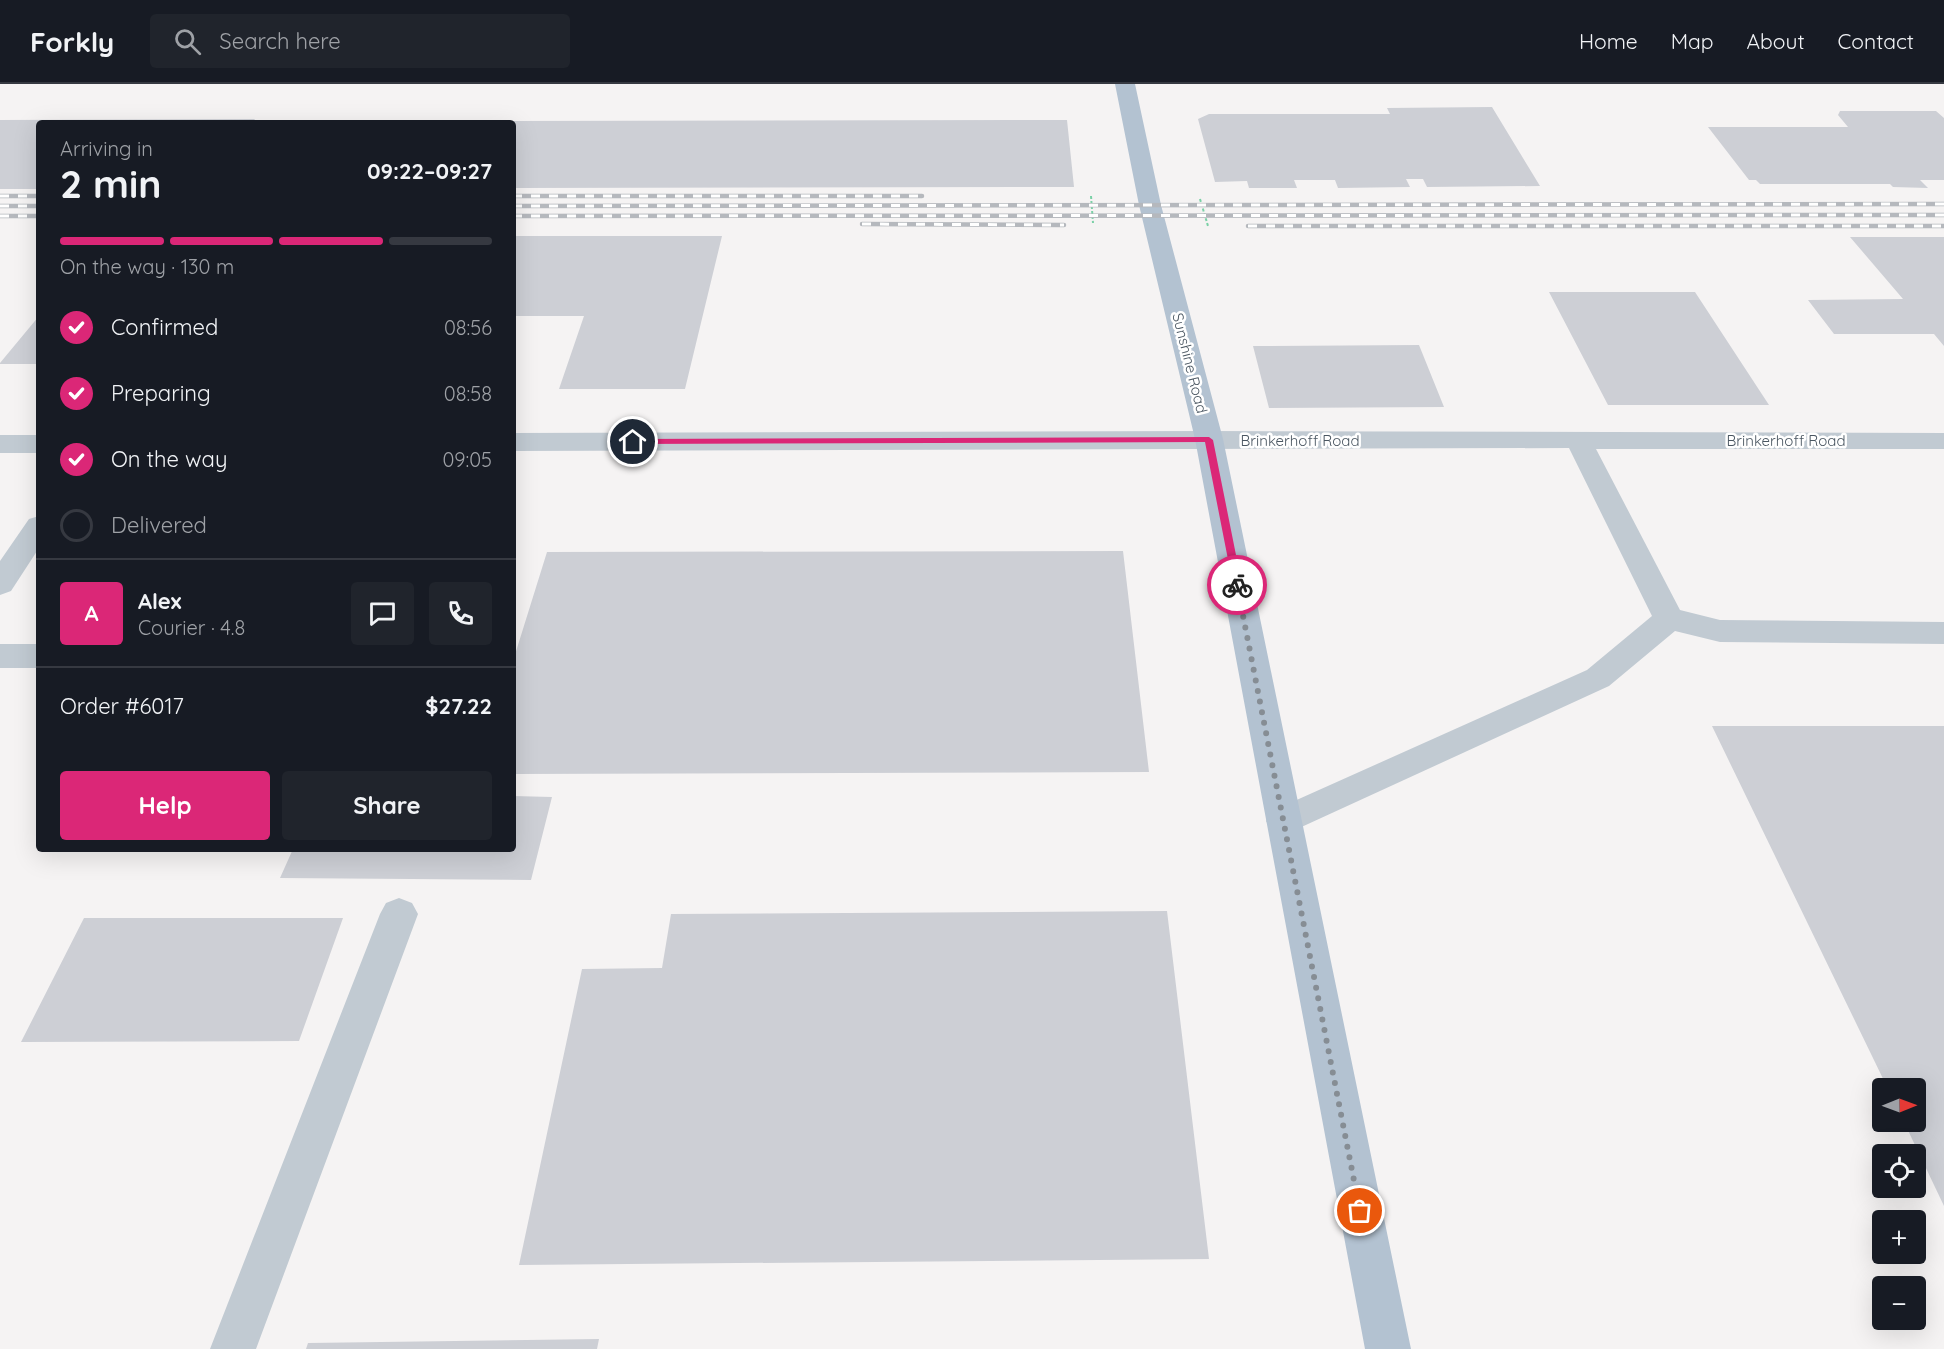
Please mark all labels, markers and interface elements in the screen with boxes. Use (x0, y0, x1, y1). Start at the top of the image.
search box (150, 14, 570, 68)
text: Forkly (30, 24, 114, 59)
icon: search (171, 25, 204, 58)
text: Search here (219, 27, 341, 55)
text: Home (1579, 28, 1638, 54)
text: Map (1671, 28, 1714, 54)
text: About (1747, 28, 1805, 54)
text: Contact (1838, 28, 1914, 54)
text: Arriving in (60, 136, 153, 161)
text: 09:22–09:27 (367, 157, 492, 185)
text: 2 min (60, 159, 162, 208)
text: On the way · 130 m (60, 254, 234, 279)
icon: check (60, 311, 93, 344)
street label: Sunshine Road (1168, 311, 1212, 415)
text: Confirmed (111, 313, 218, 341)
text: 08:56 (444, 315, 492, 340)
icon: check (60, 377, 93, 410)
text: Preparing (111, 379, 211, 407)
text: 08:58 (444, 381, 492, 406)
pin (607, 416, 658, 467)
icon: home (616, 425, 649, 458)
street label: Brinkerhoff Road (1240, 431, 1360, 450)
street label: Brinkerhoff Road (1726, 431, 1846, 450)
icon: check (60, 443, 93, 476)
text: On the way (111, 445, 227, 473)
text: 09:05 (442, 447, 492, 472)
text: Delivered (111, 511, 207, 539)
courier (1207, 555, 1267, 615)
icon: bike (1221, 569, 1254, 602)
button: chat (351, 582, 414, 645)
button: phone (429, 582, 492, 645)
text: Alex (138, 587, 181, 615)
text: A (84, 599, 99, 627)
text: Courier · 4.8 (138, 615, 245, 640)
text: Order #6017 (60, 692, 184, 720)
text: $27.22 (425, 692, 492, 720)
button: Help (60, 771, 270, 840)
button: Share (282, 771, 492, 840)
north arrow (1872, 1078, 1926, 1132)
map controls (1872, 1078, 1926, 1330)
button: locate (1872, 1144, 1926, 1198)
pin (1334, 1185, 1385, 1236)
icon: bag (1343, 1194, 1376, 1227)
button: + (1872, 1210, 1926, 1264)
button: − (1872, 1276, 1926, 1330)

